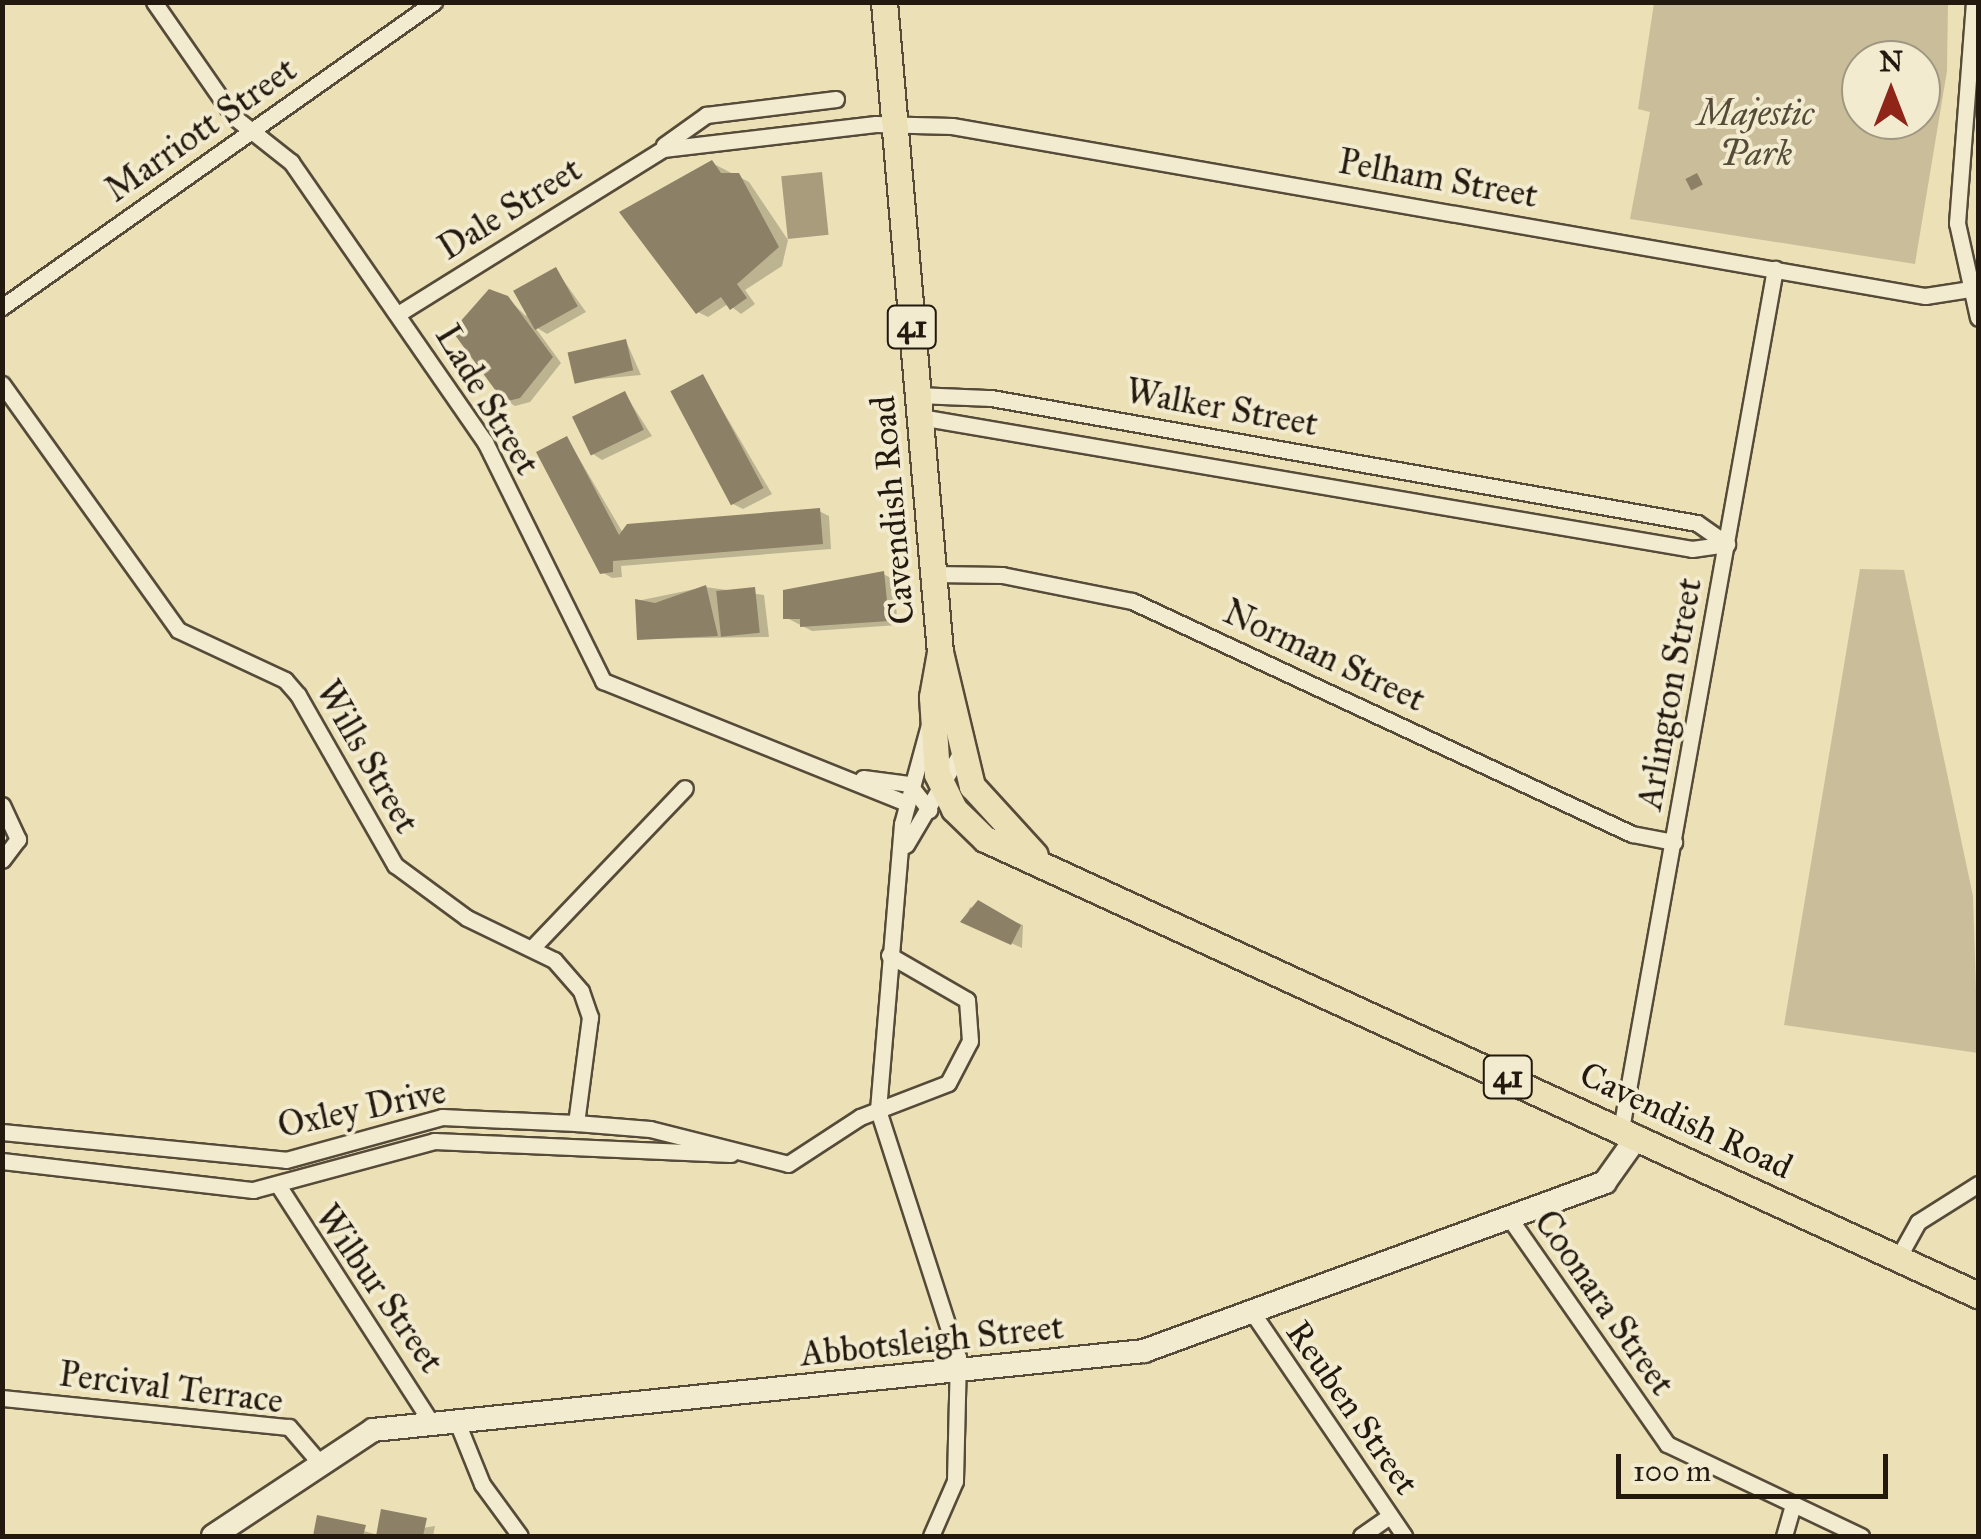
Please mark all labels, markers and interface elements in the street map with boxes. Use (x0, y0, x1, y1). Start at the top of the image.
north arrow (1841, 40, 1941, 140)
text: N (1879, 44, 1903, 79)
street label: Marriott Street (97, 49, 305, 211)
park label: Majestic Park (1698, 93, 1814, 175)
street label: Pelham Street (1335, 141, 1541, 217)
street label: Dale Street (431, 149, 589, 269)
road number: 41 (884, 300, 940, 354)
street label: Lade Street (426, 317, 548, 483)
street label: Walker Street (1123, 370, 1321, 446)
street label: Cavendish Road (862, 394, 924, 626)
street label: Arlington Street (1629, 575, 1711, 813)
street label: Norman Street (1217, 591, 1431, 721)
street label: Wills Street (307, 673, 427, 841)
road number: 41 (1480, 1050, 1536, 1104)
street label: Cavendish Road (1573, 1053, 1799, 1189)
street label: Oxley Drive (274, 1071, 450, 1147)
street label: Wilbur Street (306, 1197, 452, 1381)
street label: Coonara Street (1525, 1203, 1683, 1403)
street label: Abbotsleigh Street (798, 1306, 1066, 1376)
street label: Reuben Street (1277, 1313, 1427, 1503)
street label: Percival Terrace (57, 1353, 285, 1423)
scale bar (1621, 1434, 1894, 1496)
text: 100 m (1633, 1453, 1711, 1489)

